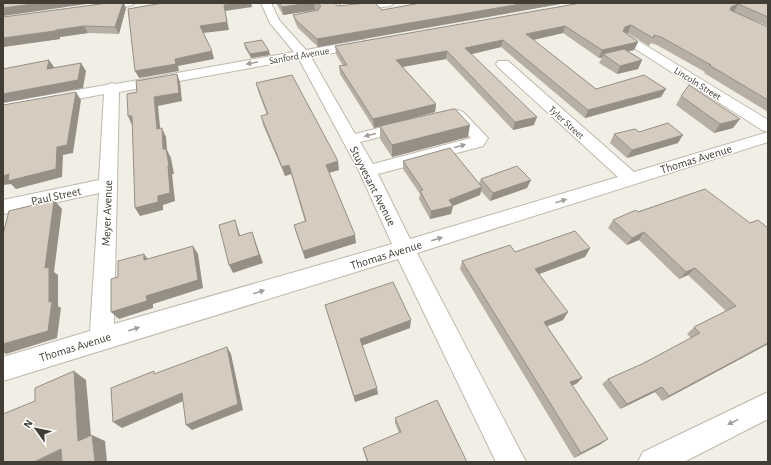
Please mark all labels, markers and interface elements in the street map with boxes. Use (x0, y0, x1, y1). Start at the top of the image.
street label: Sanford Avenue (268, 46, 330, 66)
one-way arrow (246, 60, 259, 66)
street label: Lincoln Street (672, 65, 723, 103)
street label: Tyler Street (547, 104, 587, 142)
one-way arrow (364, 133, 376, 139)
street label: Thomas Avenue (659, 142, 733, 176)
one-way arrow (454, 143, 466, 149)
street label: Stuyvesant Avenue (347, 144, 398, 228)
street label: Meyer Avenue (100, 180, 115, 246)
street label: Paul Street (30, 185, 82, 207)
one-way arrow (556, 198, 568, 204)
one-way arrow (431, 236, 443, 242)
street label: Thomas Avenue (349, 238, 423, 272)
one-way arrow (253, 289, 265, 295)
one-way arrow (128, 326, 140, 332)
street label: Thomas Avenue (38, 330, 112, 364)
north arrow (16, 409, 56, 449)
text: N (21, 418, 35, 430)
one-way arrow (727, 419, 739, 425)

